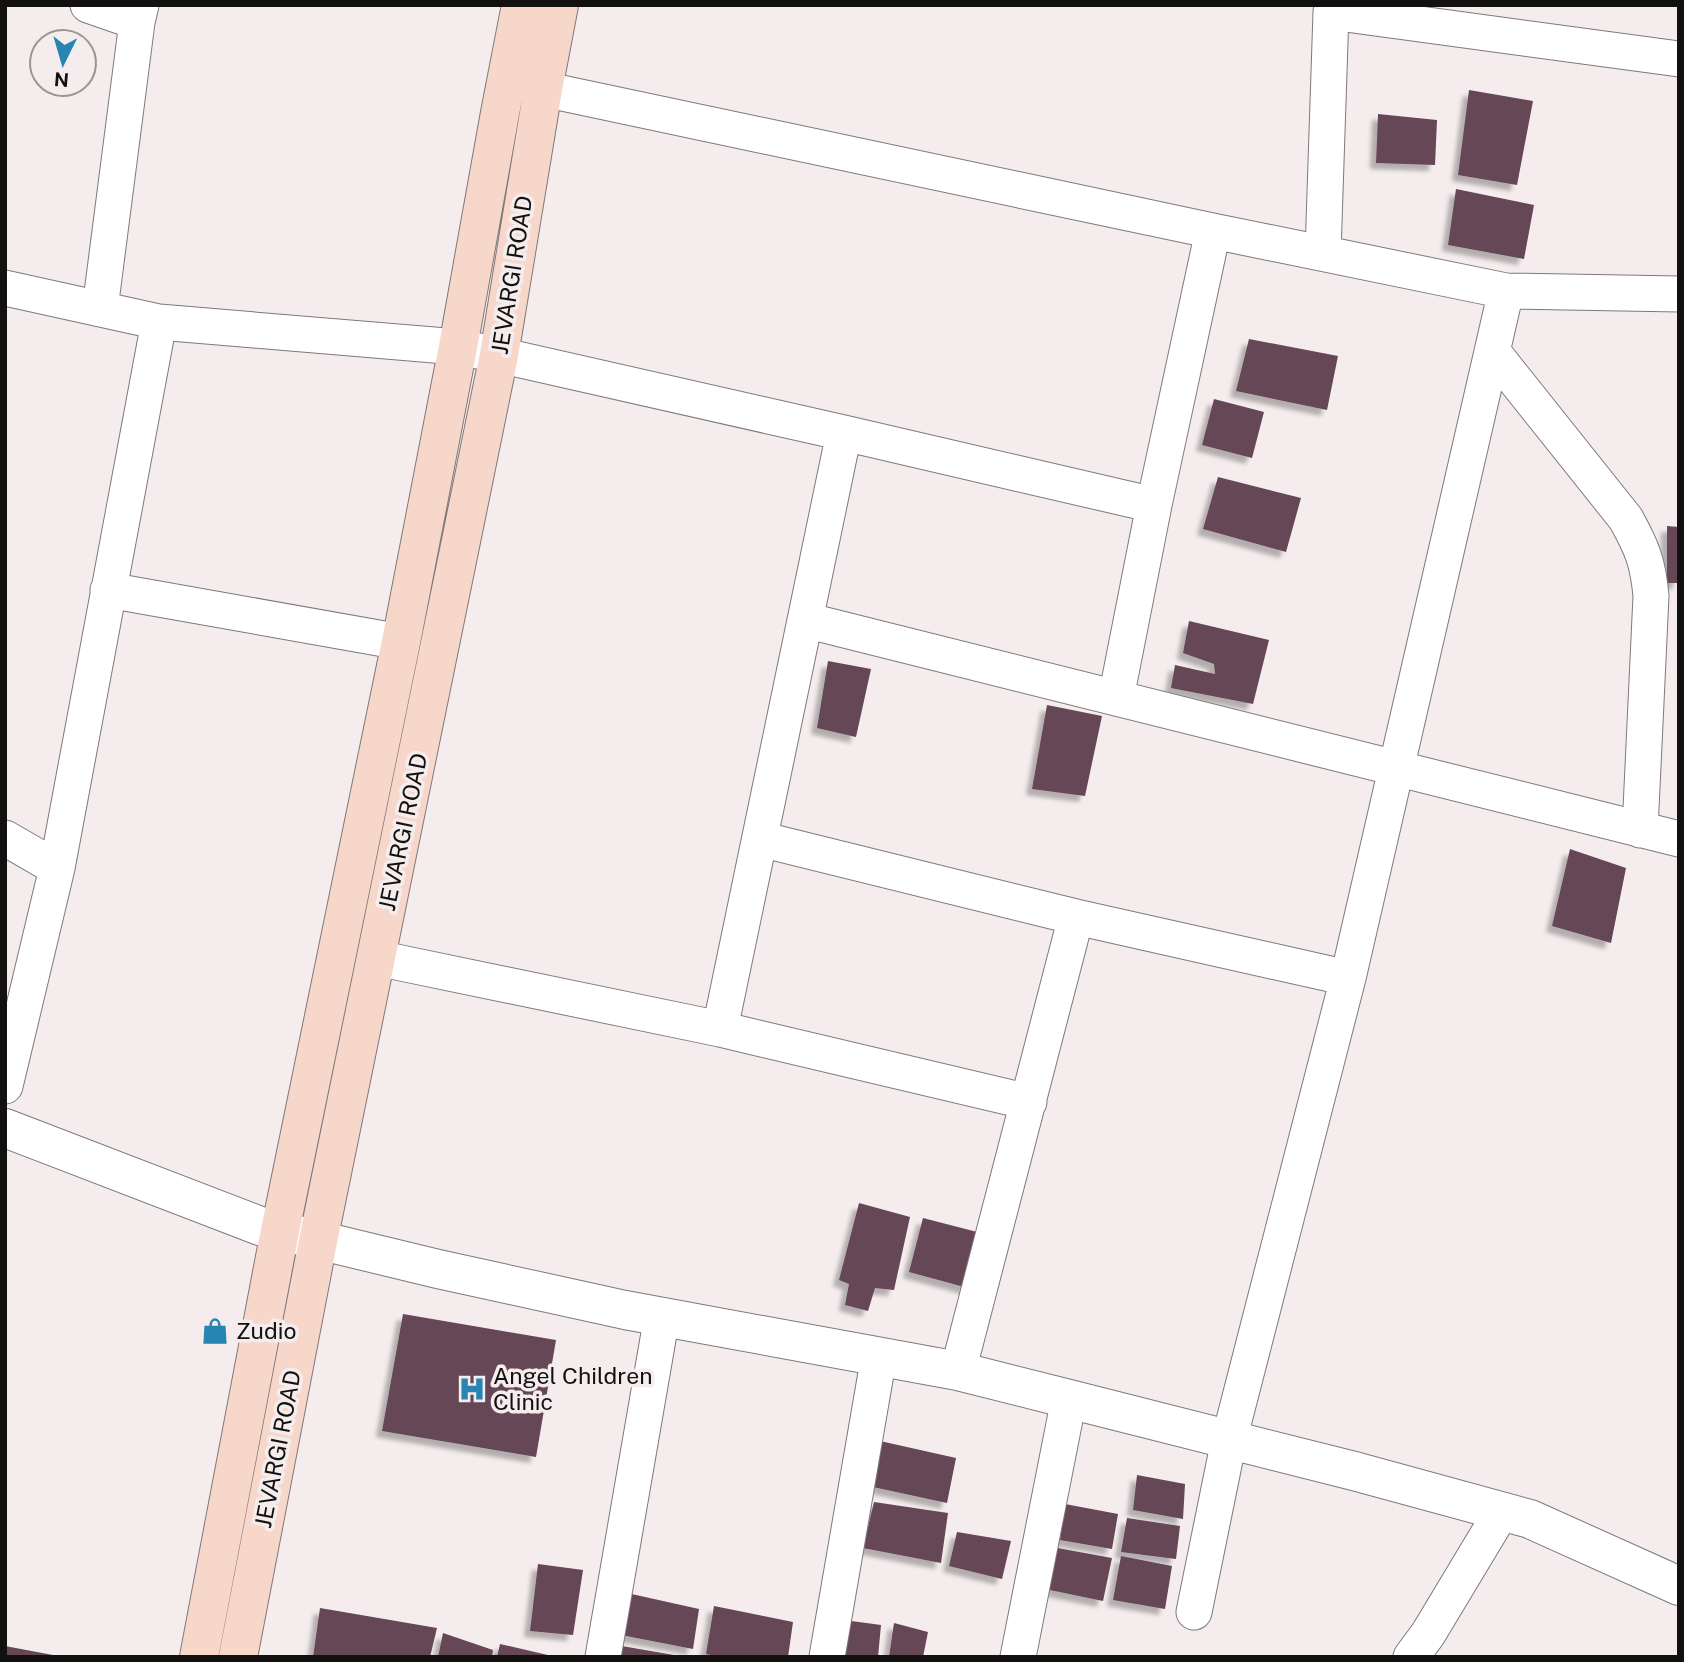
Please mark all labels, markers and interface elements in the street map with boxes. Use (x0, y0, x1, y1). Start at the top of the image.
north arrow (28, 28, 98, 98)
text: N (53, 68, 70, 92)
street label: JEVARGI ROAD (486, 194, 537, 356)
street label: JEVARGI ROAD (373, 751, 432, 913)
shop icon: Zudio (200, 1316, 230, 1346)
place label: Zudio (236, 1317, 297, 1344)
place label: Angel Children Clinic (493, 1362, 652, 1415)
street label: JEVARGI ROAD (249, 1368, 306, 1530)
hospital icon: Angel Children Clinic (457, 1374, 487, 1404)

